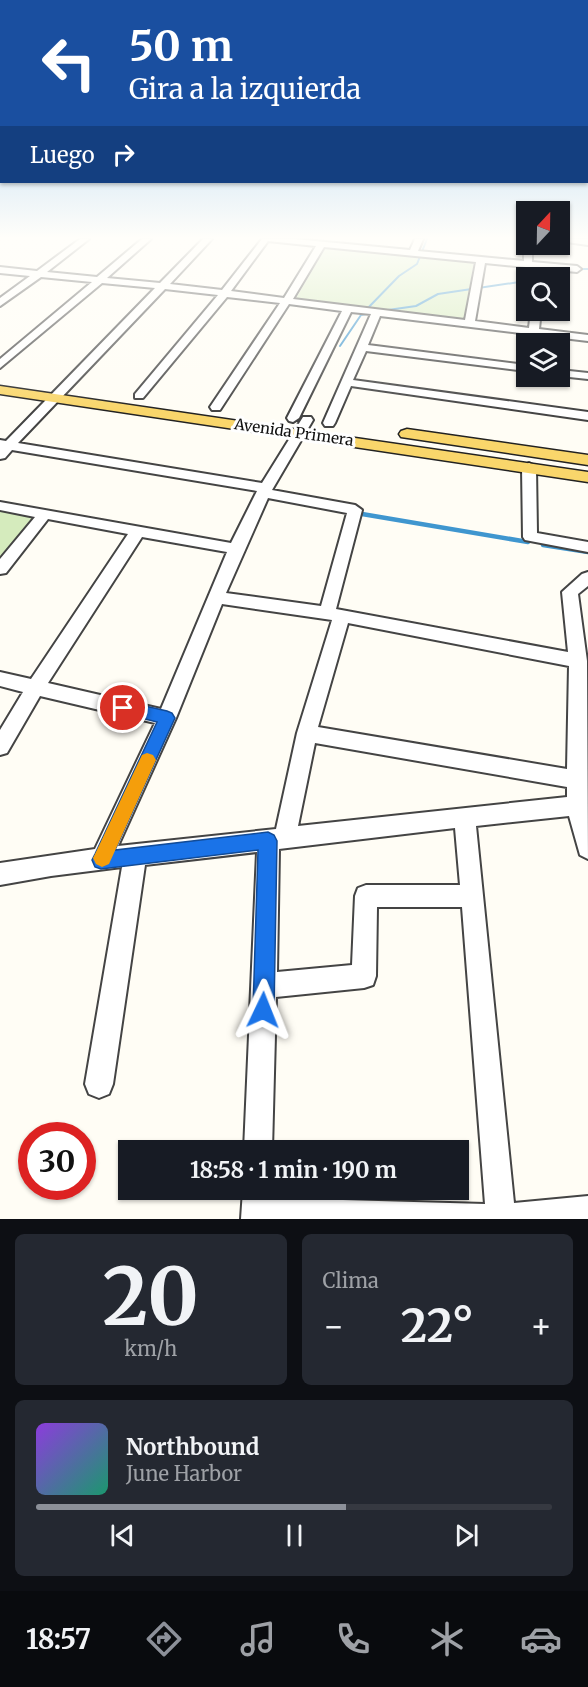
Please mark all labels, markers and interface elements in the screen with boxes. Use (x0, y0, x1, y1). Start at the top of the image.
text: 50 m (129, 20, 233, 72)
icon: left (30, 24, 108, 102)
text: Gira a la izquierda (129, 72, 361, 106)
icon: right (107, 138, 140, 171)
text: Luego (30, 141, 95, 169)
north arrow (516, 201, 570, 255)
map controls (516, 201, 570, 387)
button: search (516, 267, 570, 321)
button: layers (516, 333, 570, 387)
street label: Avenida Primera (232, 414, 355, 450)
pin (97, 682, 148, 733)
icon: arrive (106, 691, 139, 724)
position arrow (231, 978, 295, 1042)
speed limit sign: 30 (18, 1122, 96, 1200)
text: 18:58 · 1 min · 190 m (190, 1156, 397, 1184)
text: 20 (103, 1248, 199, 1346)
text: Clima (323, 1268, 379, 1293)
text: 22° (401, 1298, 474, 1354)
text: − (323, 1306, 345, 1347)
text: + (530, 1306, 552, 1347)
text: km/h (124, 1336, 177, 1361)
text: Northbound (126, 1433, 259, 1461)
text: June Harbor (126, 1461, 242, 1486)
icon: previous (106, 1519, 139, 1552)
icon: pause (278, 1519, 311, 1552)
icon: next (450, 1519, 483, 1552)
icon: directions (143, 1618, 185, 1660)
icon: music (237, 1618, 279, 1660)
icon: phone (332, 1618, 374, 1660)
icon: climate (426, 1618, 468, 1660)
icon: car (520, 1618, 562, 1660)
text: 18:57 (26, 1622, 91, 1656)

